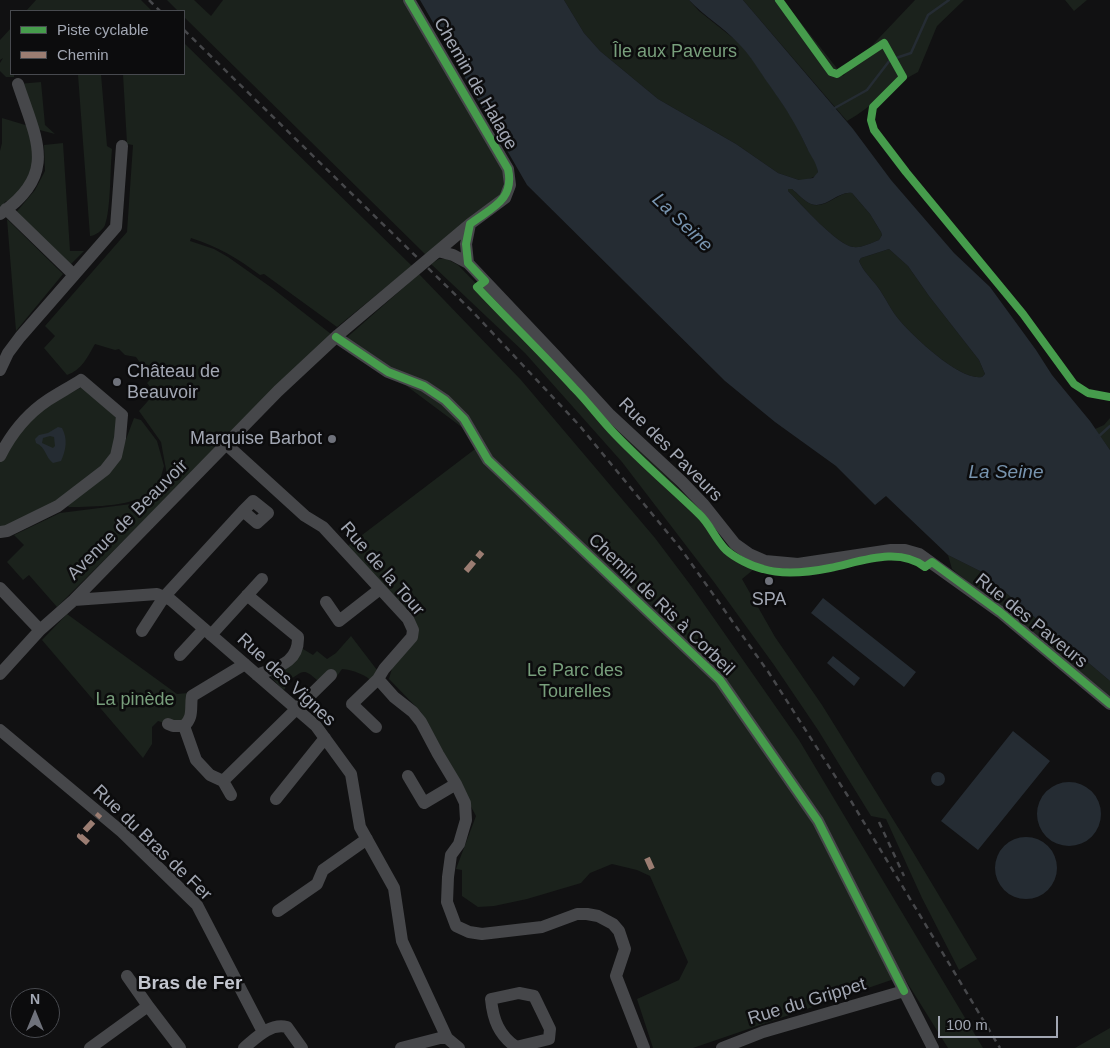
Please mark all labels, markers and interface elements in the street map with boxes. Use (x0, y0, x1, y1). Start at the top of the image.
legend (10, 10, 185, 75)
street label: Chemin de Halage (428, 14, 522, 154)
text: Piste cyclable (57, 21, 149, 38)
park label: Île aux Paveurs (613, 41, 737, 63)
text: Chemin (57, 46, 109, 63)
water label: La Seine (647, 189, 717, 257)
place label: Château de Beauvoir (127, 361, 220, 404)
marker: Château de Beauvoir (111, 376, 123, 388)
street label: Rue des Paveurs (614, 394, 726, 506)
place label: Marquise Barbot (190, 428, 322, 450)
marker: Marquise Barbot (326, 433, 338, 445)
street label: Avenue de Beauvoir (63, 455, 193, 585)
water label: La Seine (968, 462, 1044, 484)
street label: Rue de la Tour (335, 518, 429, 620)
street label: Chemin de Ris à Corbeil (583, 529, 739, 681)
street label: Rue des Paveurs (971, 569, 1091, 673)
marker: SPA (763, 575, 775, 587)
place label: SPA (752, 589, 786, 611)
street label: Rue des Vignes (232, 629, 340, 731)
park label: Le Parc des Tourelles (527, 660, 623, 702)
park label: La pinède (95, 689, 175, 711)
street label: Rue du Bras de Fer (88, 781, 216, 905)
district label: Bras de Fer (138, 973, 242, 995)
street label: Rue du Grippet (745, 974, 869, 1030)
north arrow (10, 988, 60, 1038)
text: N (30, 991, 40, 1007)
scale bar (940, 1006, 1060, 1038)
text: 100 m (946, 1016, 988, 1033)

